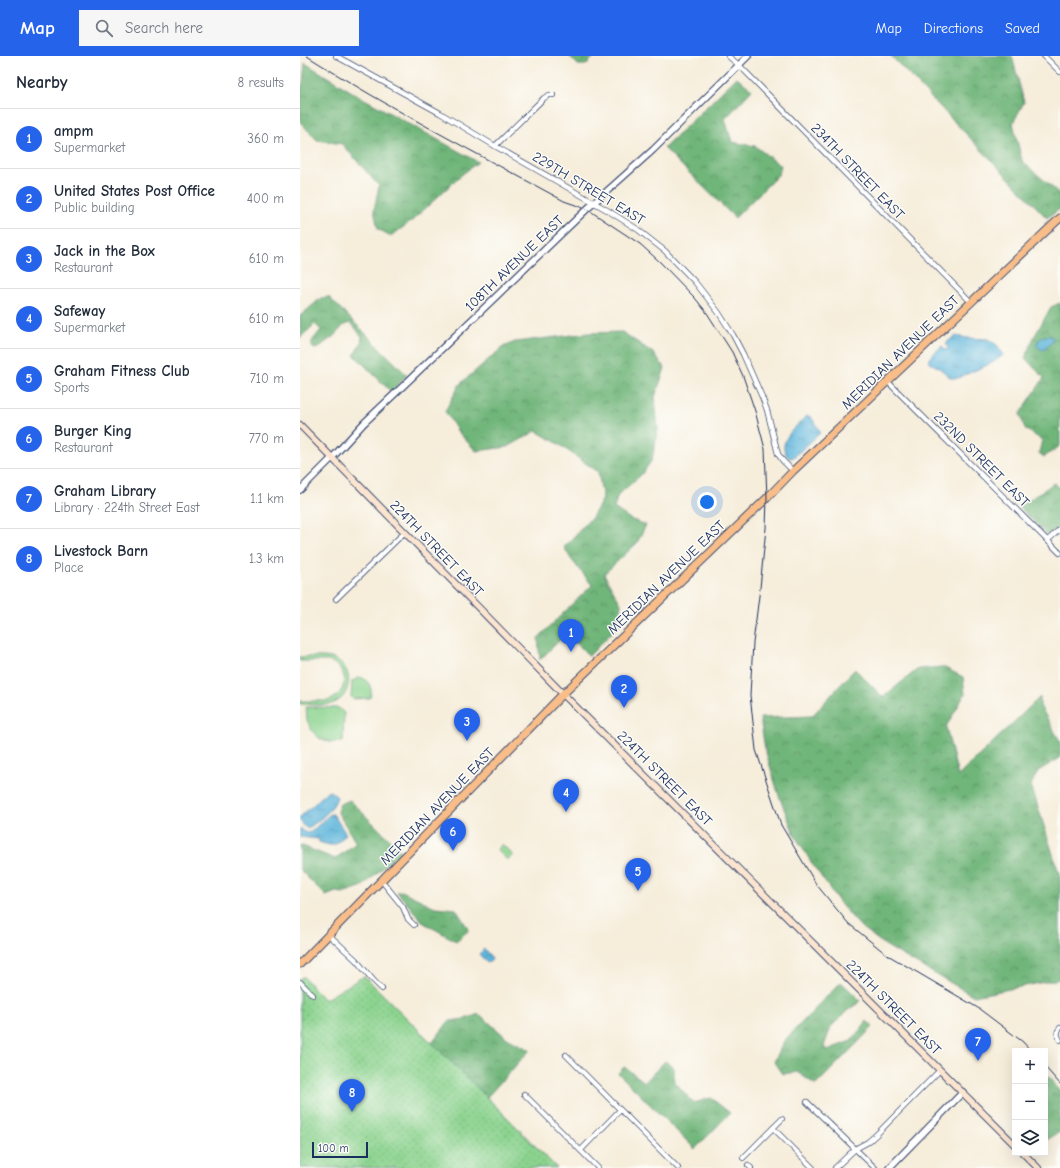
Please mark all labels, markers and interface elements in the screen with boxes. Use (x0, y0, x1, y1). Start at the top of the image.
search box (79, 10, 359, 46)
text: Map (20, 17, 55, 39)
icon: search (93, 17, 115, 39)
text: Search here (125, 19, 203, 37)
text: Map (875, 20, 902, 37)
text: Directions (924, 20, 983, 37)
text: Saved (1005, 20, 1040, 37)
text: Nearby (16, 73, 67, 92)
text: 8 results (238, 75, 284, 90)
street label: 234TH STREET EAST (807, 120, 908, 223)
text: ampm (54, 122, 93, 140)
text: 1 (26, 131, 32, 146)
text: 360 m (247, 131, 284, 146)
text: Supermarket (54, 140, 125, 155)
street label: 229TH STREET EAST (529, 148, 649, 229)
text: United States Post Office (54, 182, 215, 200)
text: 2 (26, 191, 32, 206)
text: 400 m (247, 191, 284, 206)
text: Public building (54, 200, 135, 215)
street label: 108TH AVENUE EAST (462, 211, 568, 315)
text: Jack in the Box (54, 242, 155, 260)
text: 3 (26, 251, 32, 266)
text: 610 m (249, 251, 284, 266)
text: Restaurant (54, 260, 113, 275)
street label: MERIDIAN AVENUE EAST (838, 291, 963, 413)
text: Safeway (54, 302, 105, 320)
text: 4 (26, 311, 32, 326)
text: 610 m (249, 311, 284, 326)
text: Supermarket (54, 320, 125, 335)
text: Graham Fitness Club (54, 362, 190, 380)
text: 5 (26, 371, 32, 386)
text: 710 m (250, 371, 284, 386)
text: Sports (54, 380, 89, 395)
street label: 232ND STREET EAST (930, 408, 1033, 511)
text: Burger King (54, 422, 132, 440)
text: 6 (26, 431, 32, 446)
text: 770 m (249, 431, 284, 446)
text: Restaurant (54, 440, 113, 455)
text: Graham Library (54, 482, 156, 500)
text: 7 (26, 491, 32, 506)
text: 1.1 km (250, 491, 284, 506)
your location (697, 492, 717, 512)
street label: 224TH STREET EAST (386, 497, 487, 601)
text: Library · 224th Street East (54, 500, 199, 515)
street label: MERIDIAN AVENUE EAST (604, 516, 729, 638)
text: Livestock Barn (54, 542, 148, 560)
text: 8 (26, 551, 32, 566)
text: 1.3 km (249, 551, 284, 566)
text: Place (54, 560, 84, 575)
pin: 1 (558, 619, 584, 652)
pin: 2 (611, 675, 637, 708)
pin: 3 (454, 708, 480, 741)
street label: 224TH STREET EAST (614, 727, 716, 830)
street label: MERIDIAN AVENUE EAST (377, 743, 498, 869)
pin: 4 (553, 779, 579, 812)
pin: 6 (440, 818, 466, 851)
pin: 5 (625, 858, 651, 891)
street label: 224TH STREET EAST (843, 956, 945, 1059)
pin: 7 (965, 1028, 991, 1061)
map controls (1012, 1048, 1048, 1156)
button: + (1012, 1048, 1048, 1084)
pin: 8 (339, 1079, 365, 1112)
button: − (1012, 1084, 1048, 1120)
button: layers (1012, 1120, 1048, 1156)
scale bar (312, 1140, 368, 1159)
text: 100 m (318, 1142, 349, 1155)

